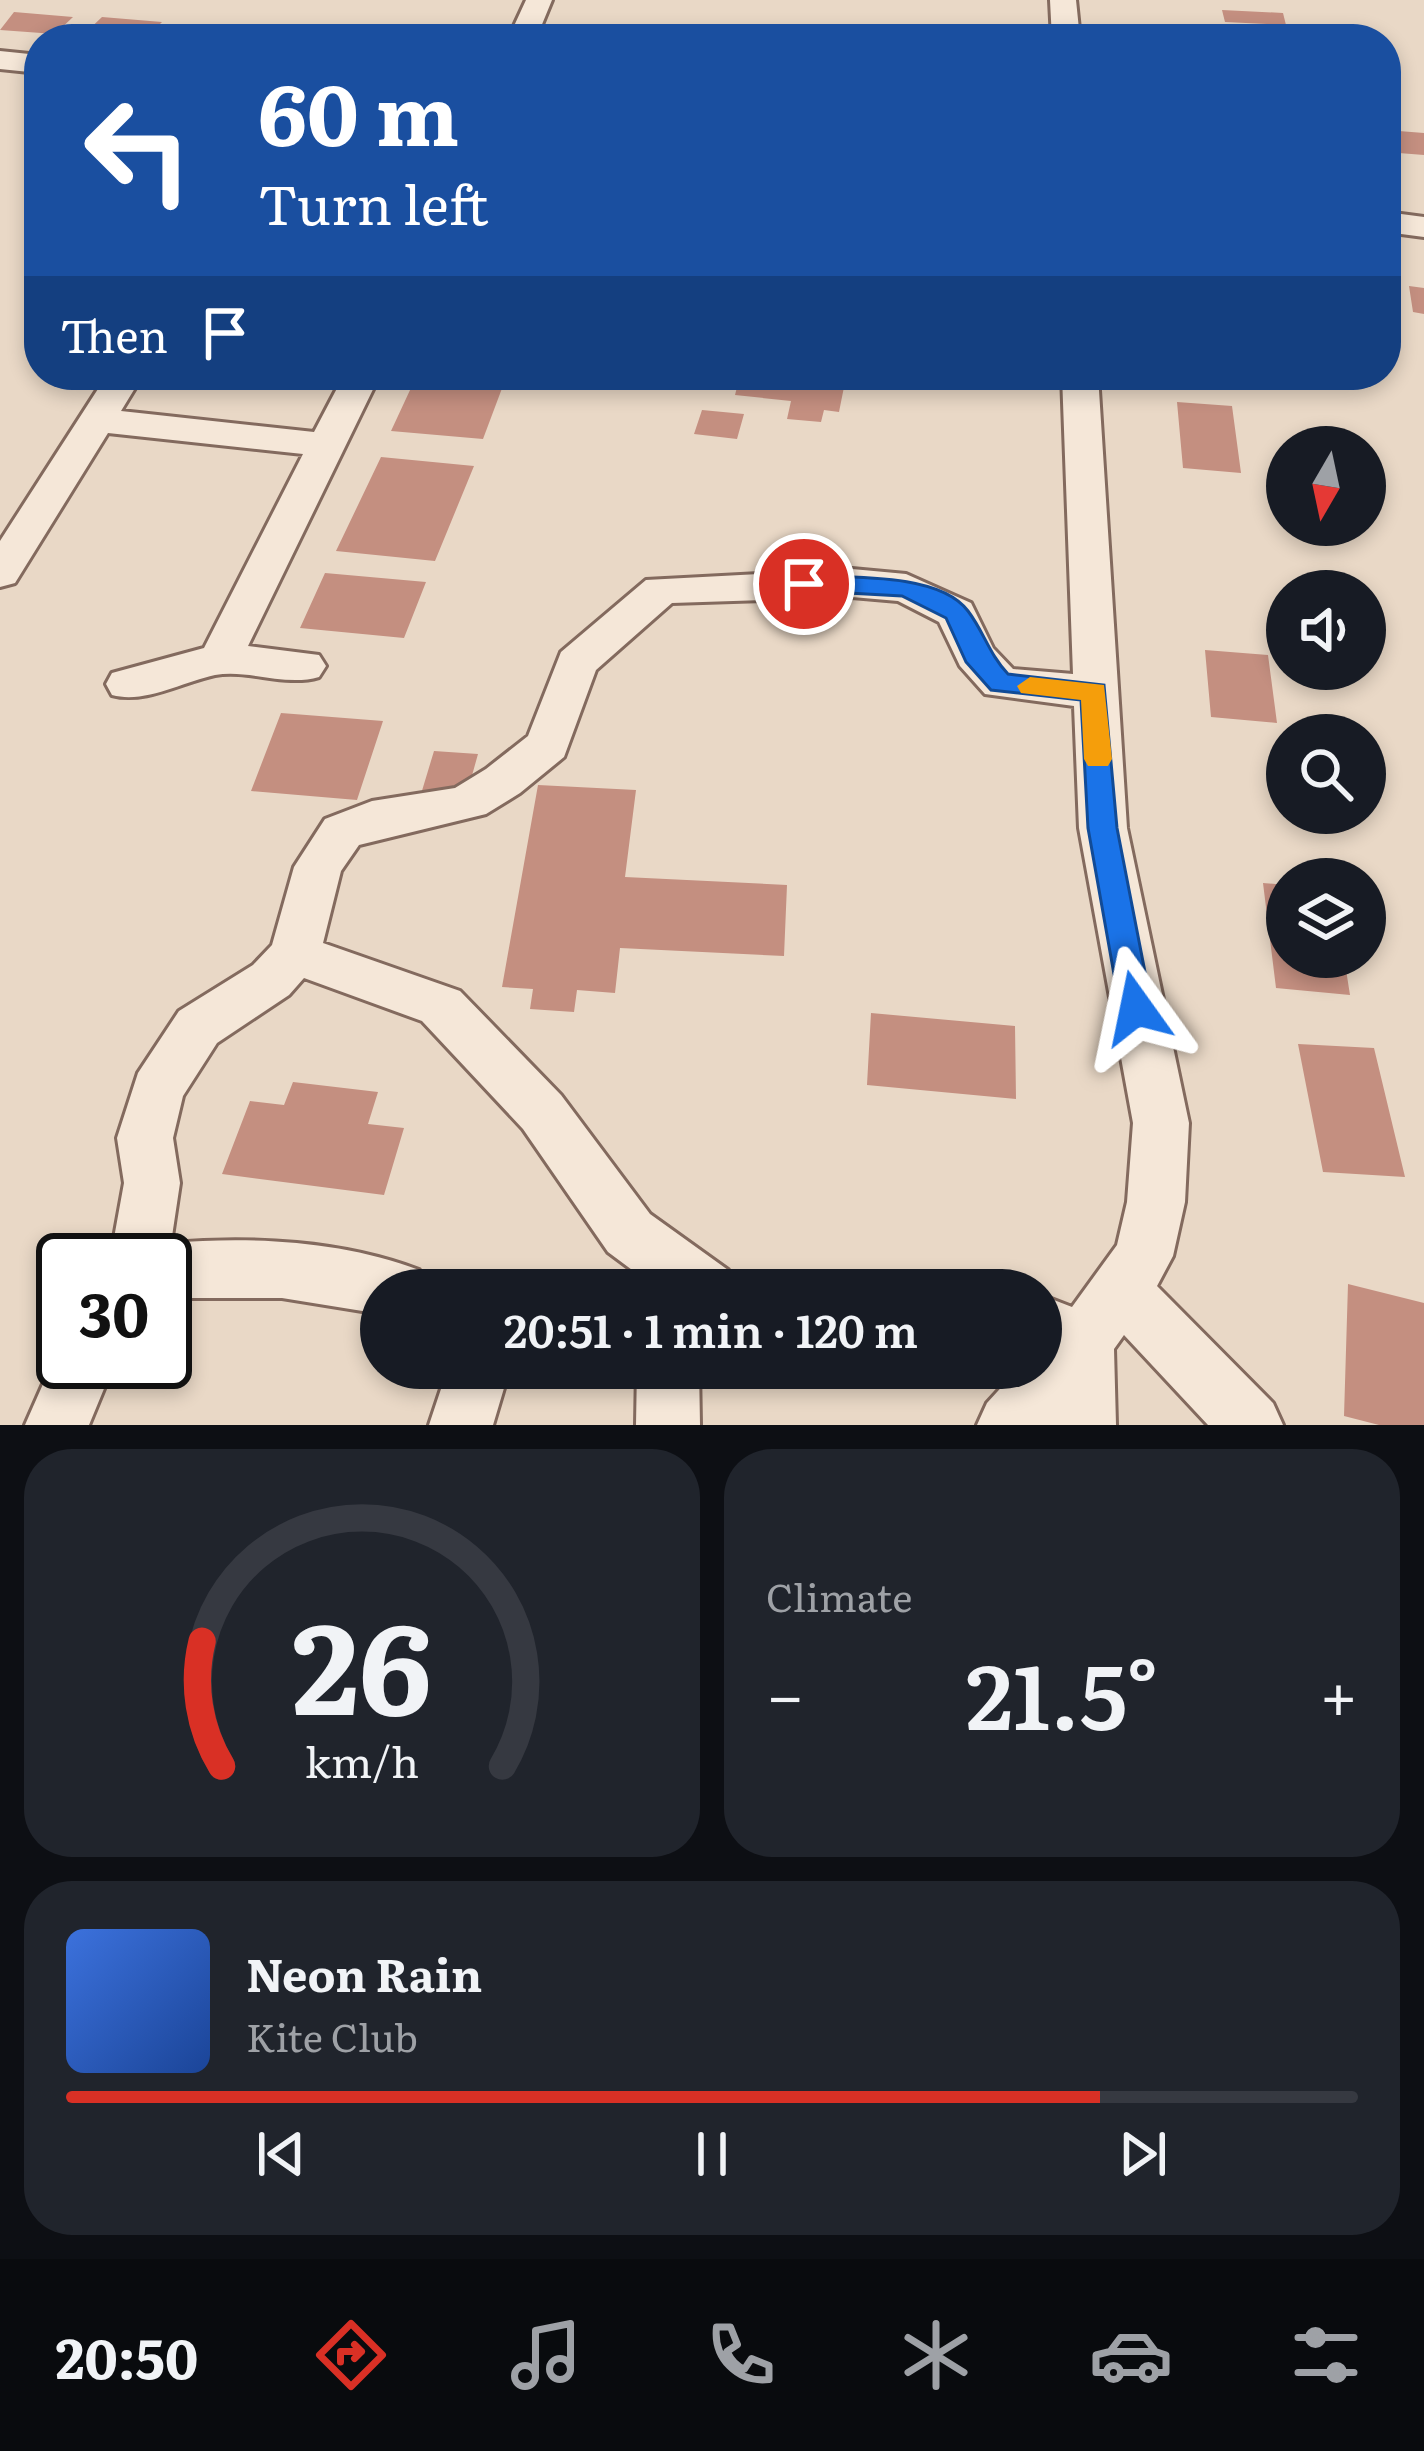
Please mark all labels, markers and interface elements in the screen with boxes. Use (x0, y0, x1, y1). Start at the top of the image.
text: 60 m (258, 47, 459, 172)
icon: left (60, 72, 216, 228)
text: Turn left (258, 161, 489, 242)
text: Then (60, 300, 168, 367)
icon: arrive (192, 300, 258, 366)
north arrow (1266, 426, 1386, 546)
map controls (1266, 426, 1386, 978)
pin (753, 533, 855, 635)
icon: arrive (771, 551, 837, 617)
button: sound (1266, 570, 1386, 690)
button: search (1266, 714, 1386, 834)
button: layers (1266, 858, 1386, 978)
position arrow (1073, 945, 1199, 1071)
speed limit sign: 30 (36, 1233, 192, 1389)
text: 20:51 · 1 min · 120 m (504, 1295, 918, 1362)
text: Climate (766, 1566, 912, 1624)
text: 26 (292, 1568, 432, 1753)
text: 21.5° (966, 1624, 1158, 1758)
text: − (766, 1642, 804, 1740)
text: + (1320, 1642, 1358, 1740)
text: km/h (305, 1728, 419, 1791)
text: Neon Rain (246, 1939, 482, 2006)
text: Kite Club (246, 2006, 418, 2064)
icon: previous (248, 2121, 314, 2187)
icon: pause (679, 2121, 745, 2187)
icon: next (1110, 2121, 1176, 2187)
icon: directions (309, 2313, 393, 2397)
icon: music (504, 2313, 588, 2397)
icon: phone (699, 2313, 783, 2397)
icon: climate (894, 2313, 978, 2397)
icon: car (1089, 2313, 1173, 2397)
icon: filters (1284, 2313, 1368, 2397)
text: 20:50 (56, 2315, 198, 2396)

